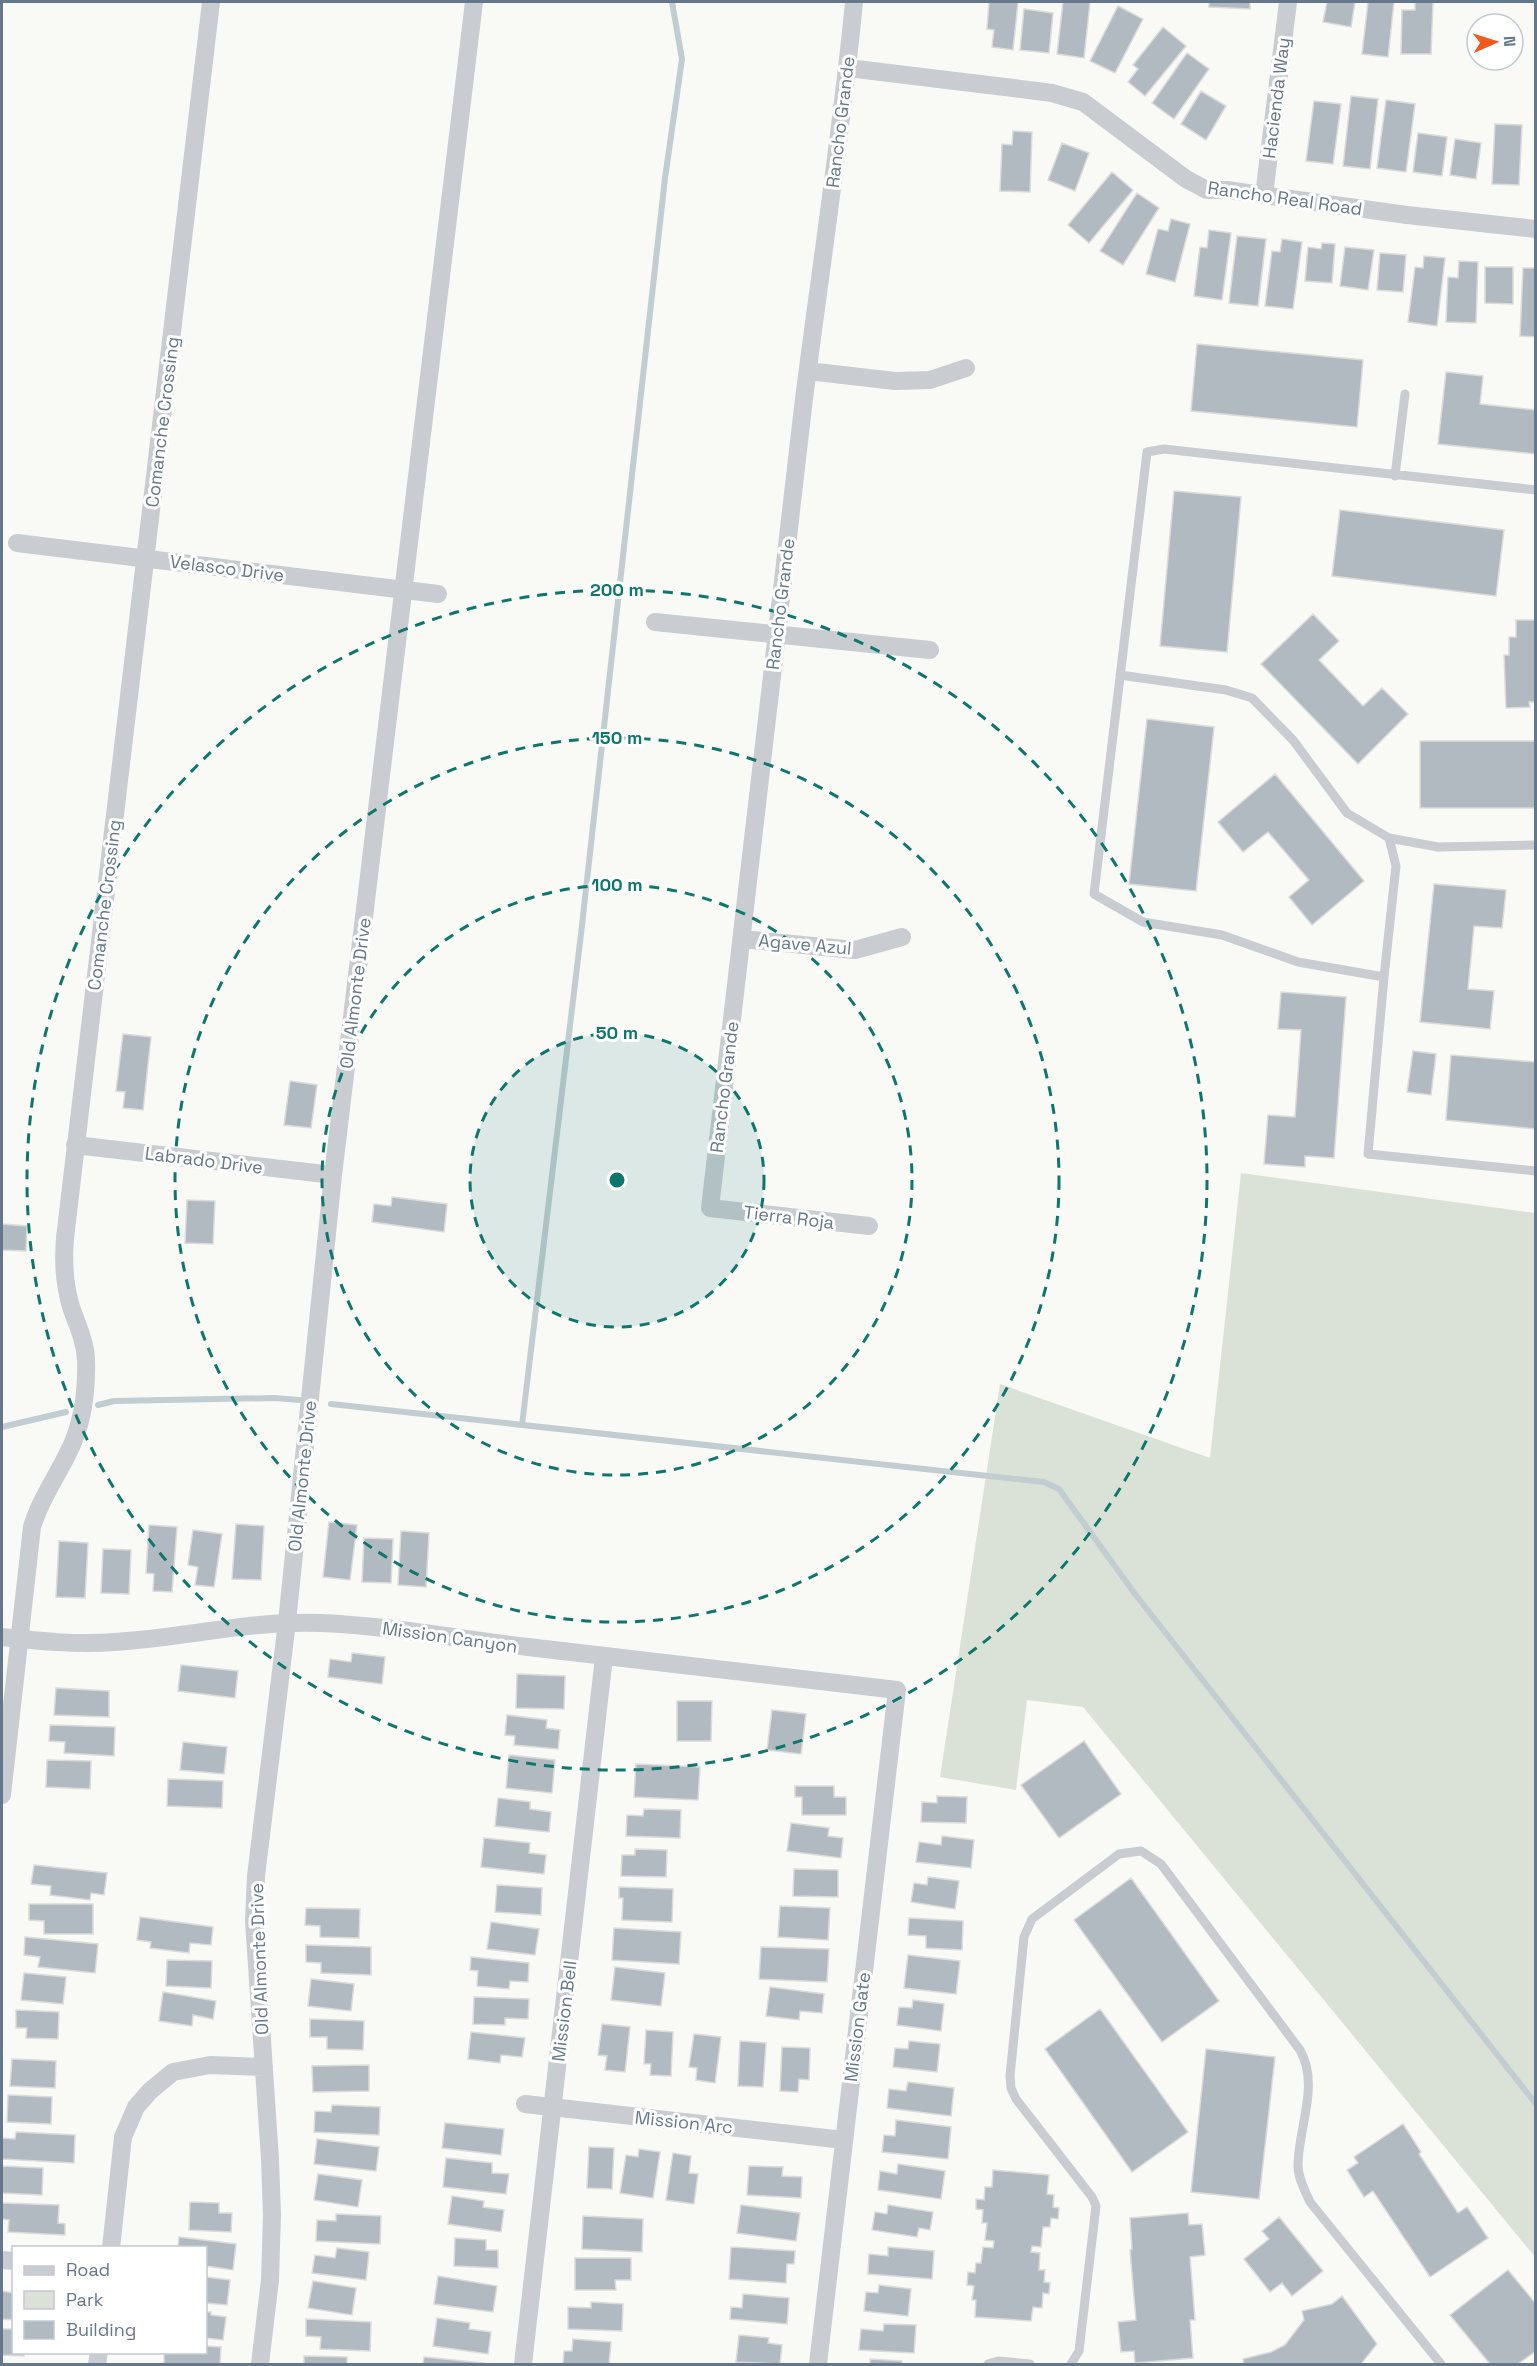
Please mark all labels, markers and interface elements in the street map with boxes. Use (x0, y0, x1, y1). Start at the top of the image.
north arrow (1465, 12, 1525, 72)
text: N (1499, 35, 1520, 47)
street label: Hacienda Way (1257, 36, 1295, 160)
street label: Rancho Grande (821, 55, 859, 189)
street label: Rancho Real Road (1206, 176, 1364, 220)
street label: Comanche Crossing (140, 335, 184, 509)
street label: Rancho Grande (761, 537, 799, 671)
street label: Velasco Drive (169, 550, 285, 586)
text: 200 m (590, 578, 644, 601)
text: 150 m (592, 726, 642, 749)
street label: Comanche Crossing (82, 818, 126, 992)
text: 100 m (591, 873, 643, 896)
street label: Old Almonte Drive (334, 916, 376, 1070)
street label: Agave Azul (758, 928, 852, 960)
street label: Rancho Grande (705, 1020, 743, 1154)
text: 50 m (596, 1021, 638, 1044)
street label: Labrado Drive (144, 1141, 264, 1179)
centre of rings (607, 1170, 627, 1190)
street label: Tierra Roja (742, 1200, 836, 1234)
street label: Old Almonte Drive (283, 1399, 321, 1553)
street label: Mission Canyon (381, 1616, 519, 1658)
street label: Old Almonte Drive (245, 1883, 273, 2035)
street label: Mission Bell (546, 1959, 582, 2063)
street label: Mission Gate (839, 1971, 875, 2083)
street label: Mission Arc (634, 2105, 734, 2139)
legend (12, 2246, 207, 2354)
text: Road (66, 2258, 110, 2281)
text: Park (66, 2288, 104, 2311)
text: Building (66, 2318, 136, 2341)

